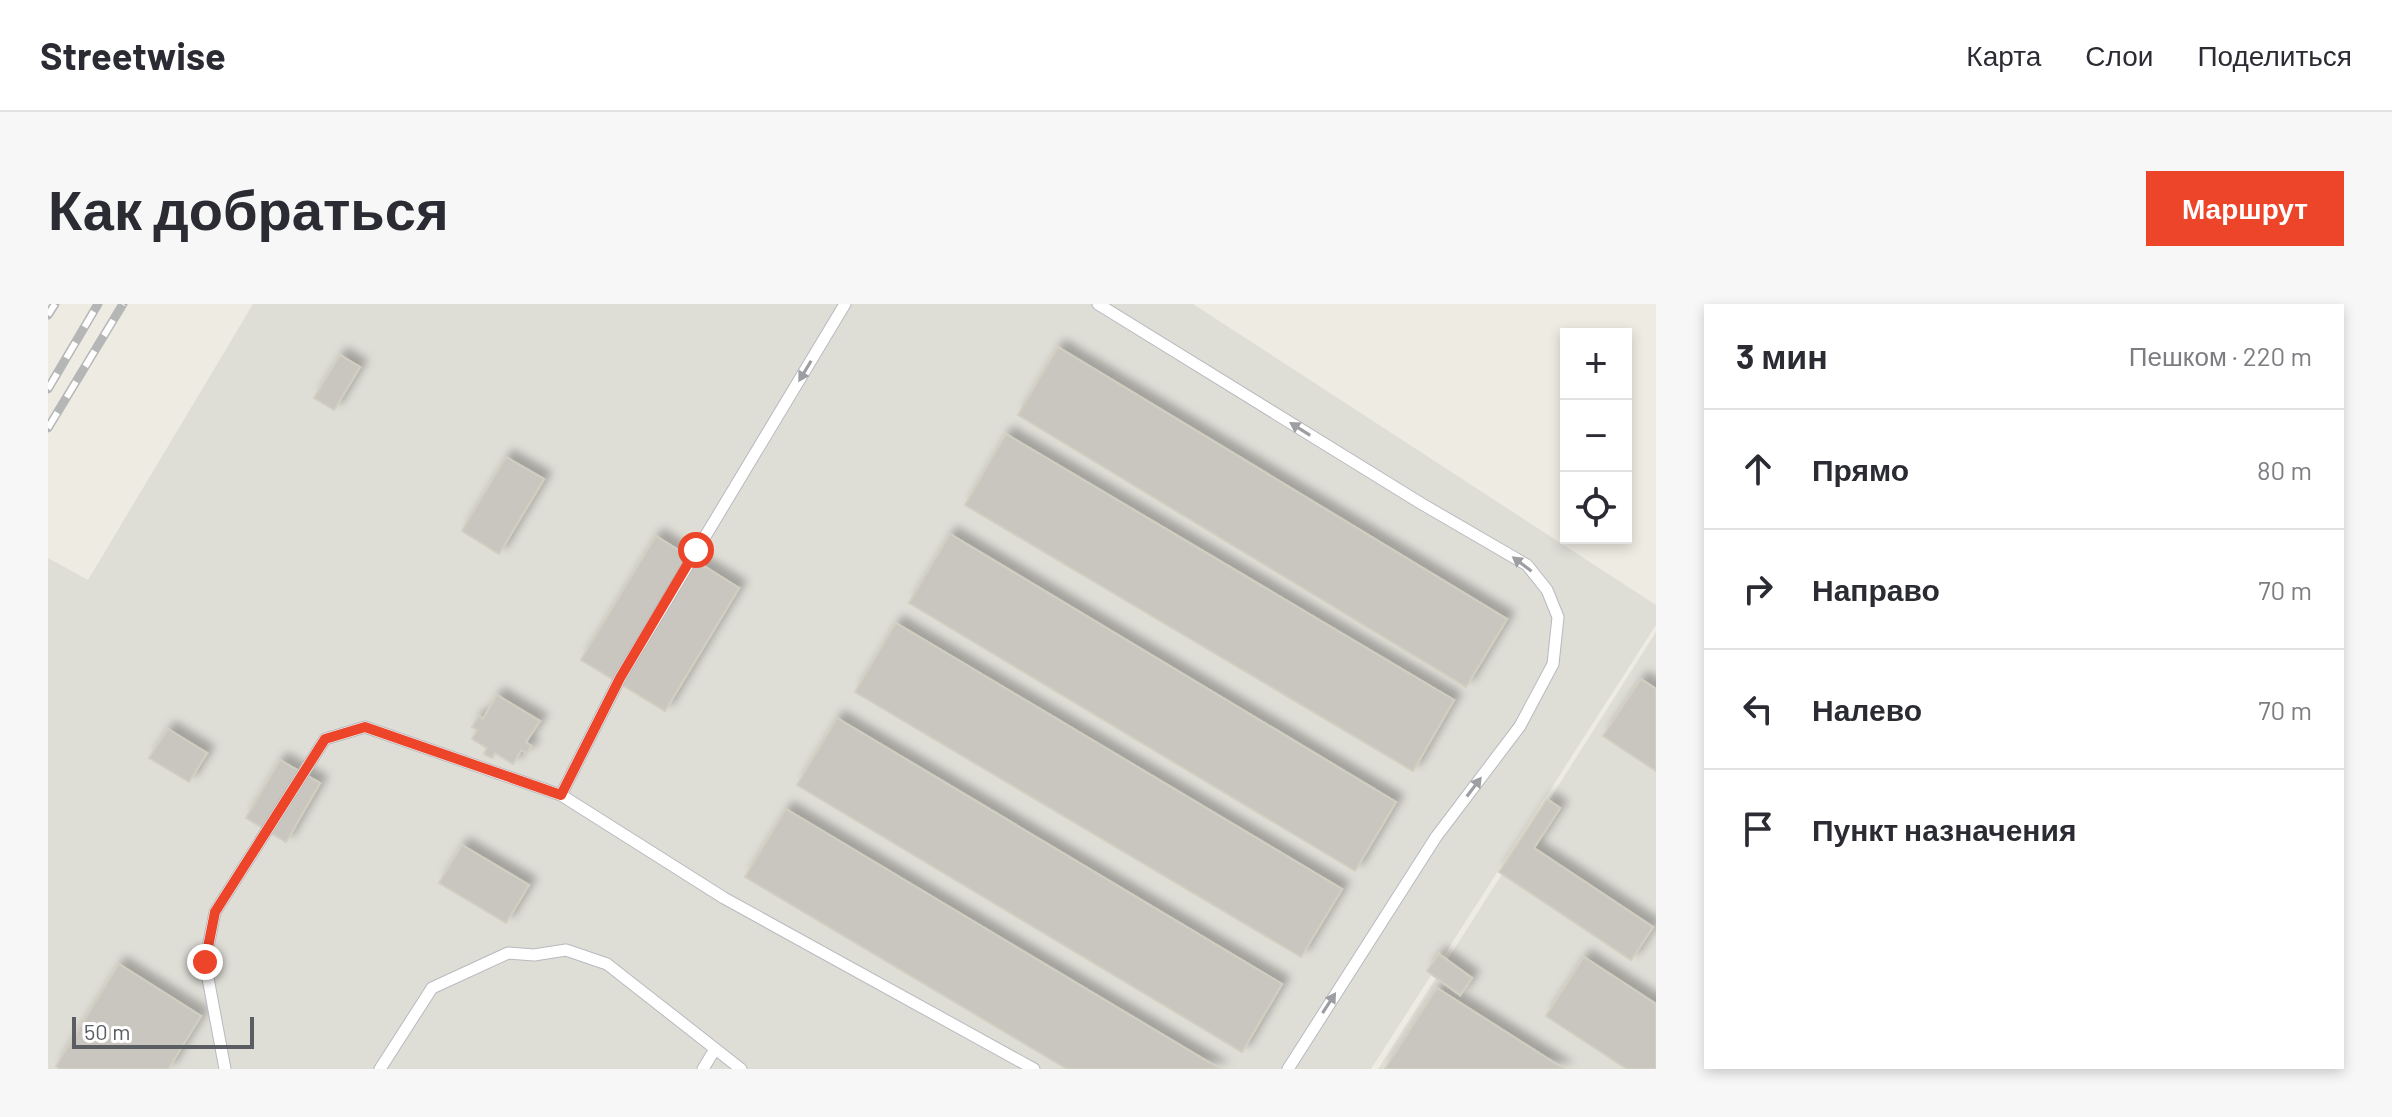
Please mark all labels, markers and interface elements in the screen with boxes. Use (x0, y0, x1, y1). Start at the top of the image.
text: Streetwise (40, 32, 226, 78)
text: Карта (1966, 38, 2041, 72)
text: Слои (2085, 38, 2153, 72)
text: Поделиться (2197, 38, 2352, 72)
button: Маршрут (2146, 171, 2344, 246)
text: Как добраться (48, 174, 449, 241)
map controls (1560, 328, 1632, 544)
button: + (1560, 328, 1632, 400)
text: 3 мин (1736, 335, 1828, 376)
text: Пешком · 220 m (2129, 340, 2312, 371)
one-way arrow (798, 360, 812, 382)
button: − (1560, 400, 1632, 472)
one-way arrow (1289, 422, 1311, 436)
icon: ahead (1736, 447, 1780, 491)
text: Прямо (1812, 451, 1909, 487)
text: 80 m (2257, 454, 2312, 485)
button: locate (1560, 472, 1632, 544)
route start (678, 532, 714, 568)
one-way arrow (1511, 556, 1533, 572)
icon: right (1736, 567, 1780, 611)
text: Направо (1812, 571, 1940, 607)
text: 70 m (2258, 574, 2312, 605)
icon: left (1736, 687, 1780, 731)
text: Налево (1812, 691, 1922, 727)
text: 70 m (2258, 694, 2312, 725)
one-way arrow (1465, 777, 1481, 797)
icon: arrive (1736, 807, 1780, 851)
text: Пункт назначения (1812, 811, 2076, 847)
route end (187, 944, 223, 980)
one-way arrow (1322, 992, 1336, 1014)
scale bar (72, 1013, 254, 1049)
text: 50 m (84, 1018, 130, 1044)

